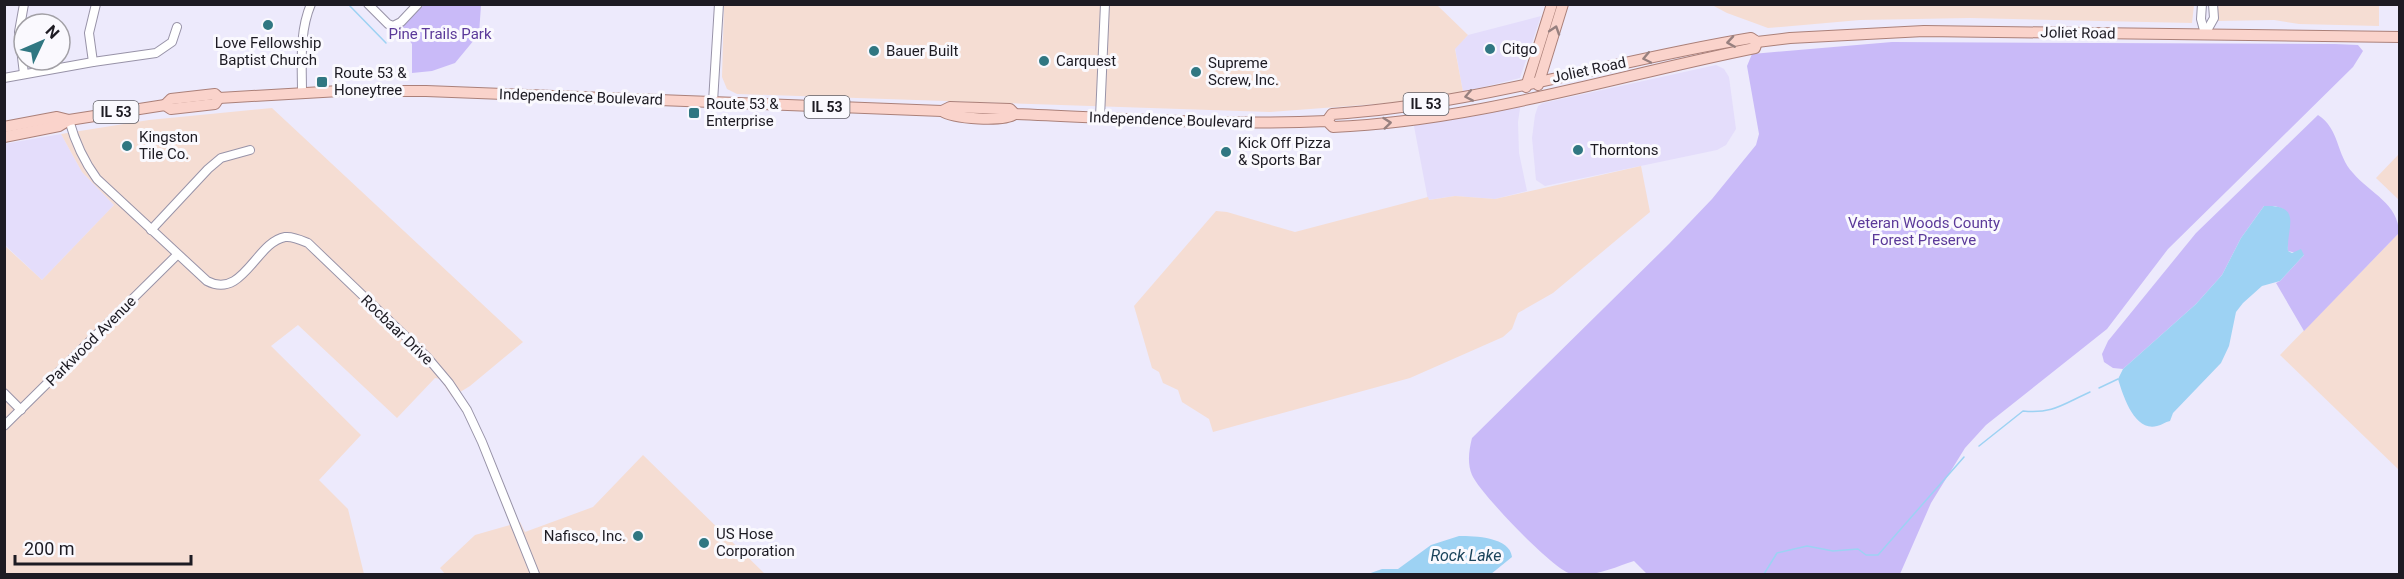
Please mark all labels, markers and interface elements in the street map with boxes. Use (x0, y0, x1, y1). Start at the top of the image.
north arrow (12, 12, 72, 72)
marker: Love Fellowship Baptist Church (261, 18, 275, 32)
text: N (42, 21, 63, 43)
street label: Joliet Road (2040, 23, 2116, 43)
park label: Pine Trails Park (388, 25, 492, 43)
one-way arrow (1548, 25, 1560, 36)
place label: Love Fellowship Baptist Church (215, 34, 321, 69)
one-way arrow (1727, 35, 1736, 47)
place label: Citgo (1502, 40, 1537, 58)
place label: Bauer Built (886, 42, 958, 60)
marker: Citgo (1483, 42, 1497, 56)
marker: Bauer Built (867, 44, 881, 58)
one-way arrow (1643, 50, 1653, 63)
place label: Carquest (1056, 52, 1116, 70)
street label: Joliet Road (1550, 53, 1628, 87)
marker: Carquest (1037, 54, 1051, 68)
place label: Supreme Screw, Inc. (1208, 54, 1279, 89)
place label: Route 53 & Honeytree (334, 64, 407, 99)
marker: Supreme Screw, Inc. (1189, 65, 1203, 79)
marker: Route 53 & Honeytree (315, 75, 329, 89)
street label: Independence Boulevard (499, 85, 663, 109)
one-way arrow (1464, 89, 1474, 102)
road number: IL 53 (1404, 93, 1448, 115)
place label: Route 53 & Enterprise (706, 95, 779, 130)
road number: IL 53 (804, 96, 850, 118)
road number: IL 53 (94, 101, 138, 123)
marker: Route 53 & Enterprise (687, 106, 701, 120)
street label: Independence Boulevard (1089, 108, 1253, 132)
one-way arrow (1383, 117, 1392, 130)
place label: Kingston Tile Co. (139, 128, 198, 163)
place label: Kick Off Pizza & Sports Bar (1238, 134, 1331, 169)
marker: Kingston Tile Co. (120, 139, 134, 153)
place label: Thorntons (1590, 141, 1658, 159)
marker: Thorntons (1571, 143, 1585, 157)
marker: Kick Off Pizza & Sports Bar (1219, 145, 1233, 159)
park label: Veteran Woods County Forest Preserve (1848, 214, 2000, 249)
street label: Rocbaar Drive (357, 291, 437, 369)
street label: Parkwood Avenue (42, 292, 140, 390)
place label: US Hose Corporation (716, 525, 795, 560)
place label: Nafisco, Inc. (544, 527, 626, 545)
scale bar (15, 528, 190, 566)
marker: Nafisco, Inc. (631, 529, 645, 543)
marker: US Hose Corporation (697, 536, 711, 550)
text: 200 m (24, 538, 75, 559)
water label: Rock Lake (1430, 546, 1502, 565)

